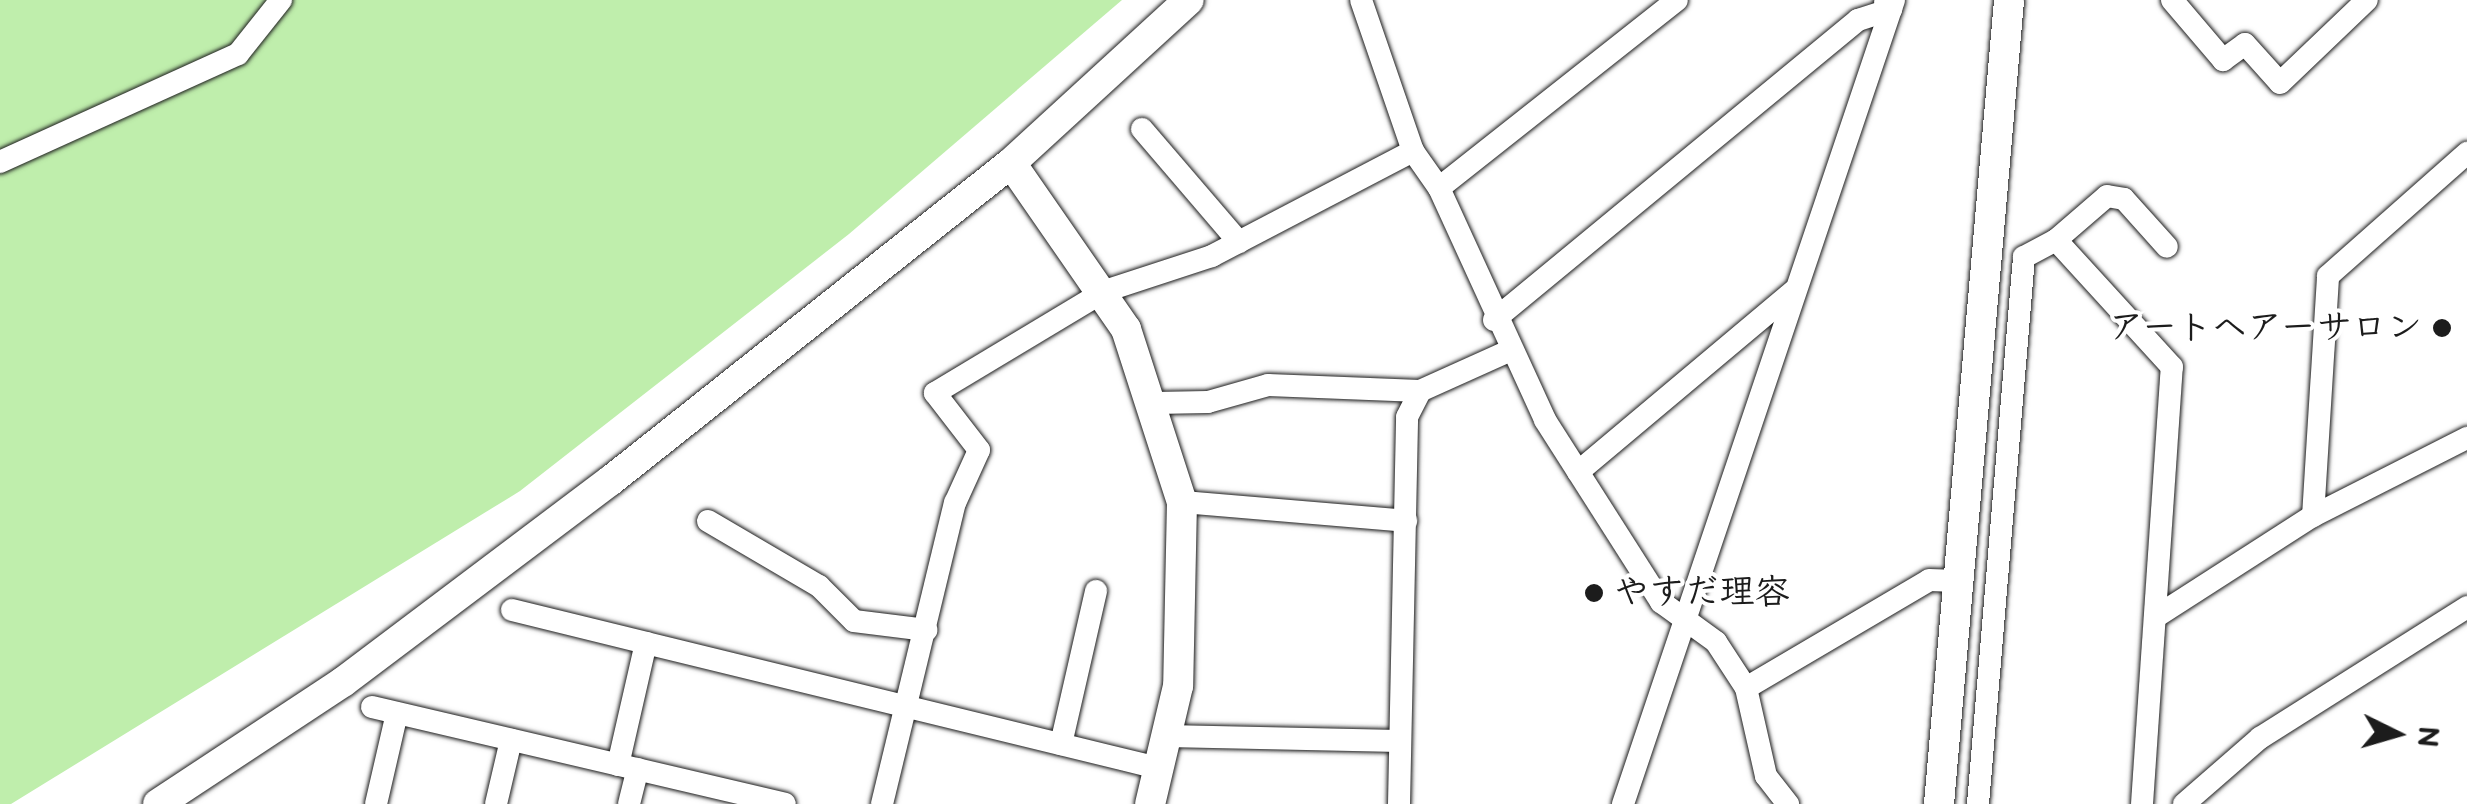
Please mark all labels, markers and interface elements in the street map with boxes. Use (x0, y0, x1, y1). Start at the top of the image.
place label: アートヘアーサロン (2110, 307, 2422, 349)
marker: アートヘアーサロン (2431, 317, 2453, 339)
place label: やすだ理容 (1614, 572, 1789, 614)
marker: やすだ理容 (1583, 582, 1605, 604)
north arrow (2347, 684, 2447, 784)
text: N (2410, 725, 2445, 749)

